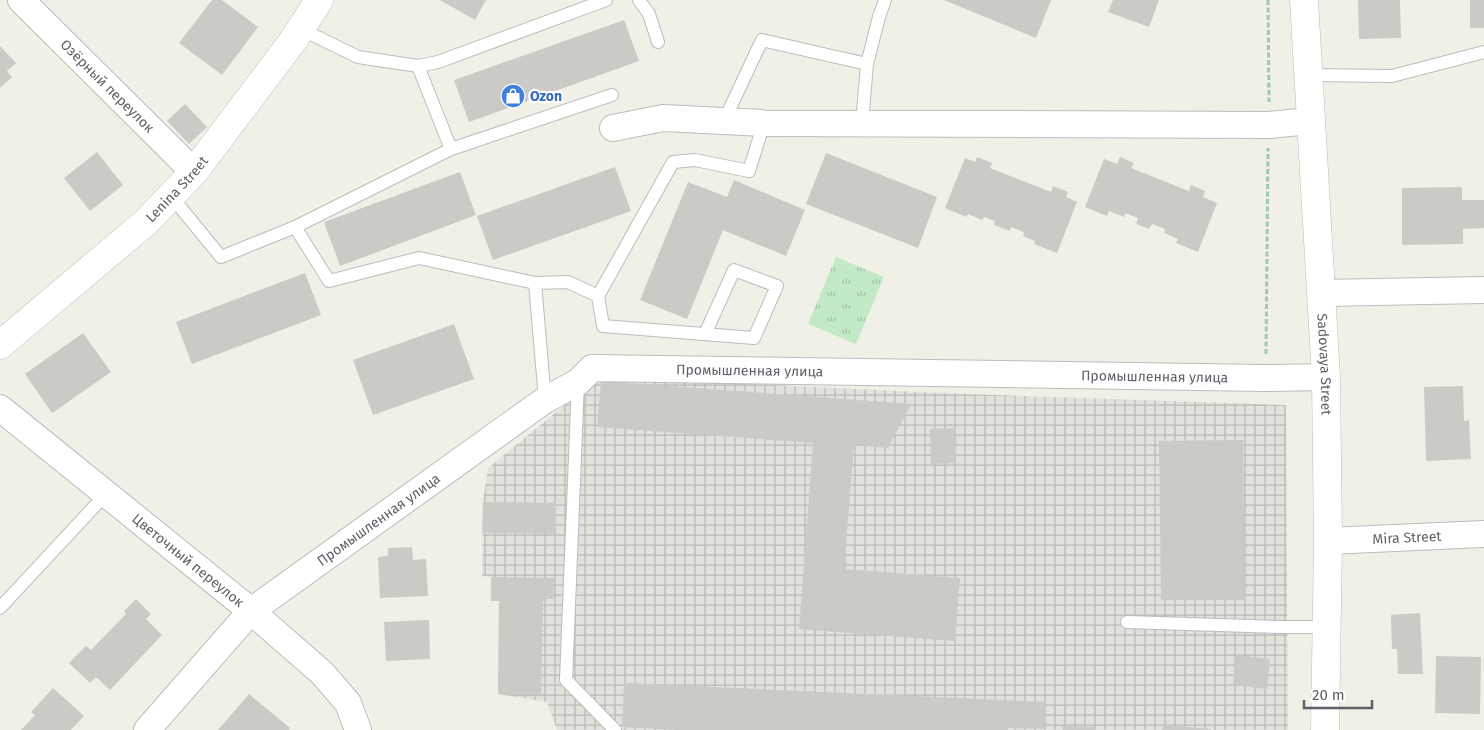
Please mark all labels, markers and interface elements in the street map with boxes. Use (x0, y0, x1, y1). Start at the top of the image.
street label: Озёрный переулок (57, 36, 158, 137)
shop icon: Ozon (500, 83, 526, 109)
place label: Ozon (530, 88, 562, 105)
street label: Lenina Street (142, 152, 212, 226)
street label: Sadovaya Street (1313, 313, 1334, 416)
street label: Промышленная улица (676, 361, 823, 380)
street label: Промышленная улица (1081, 367, 1228, 386)
street label: Промышленная улица (314, 470, 444, 570)
street label: Цветочный переулок (128, 510, 248, 611)
street label: Mira Street (1372, 528, 1443, 548)
scale bar (1304, 678, 1372, 710)
text: 20 m (1312, 686, 1345, 704)

